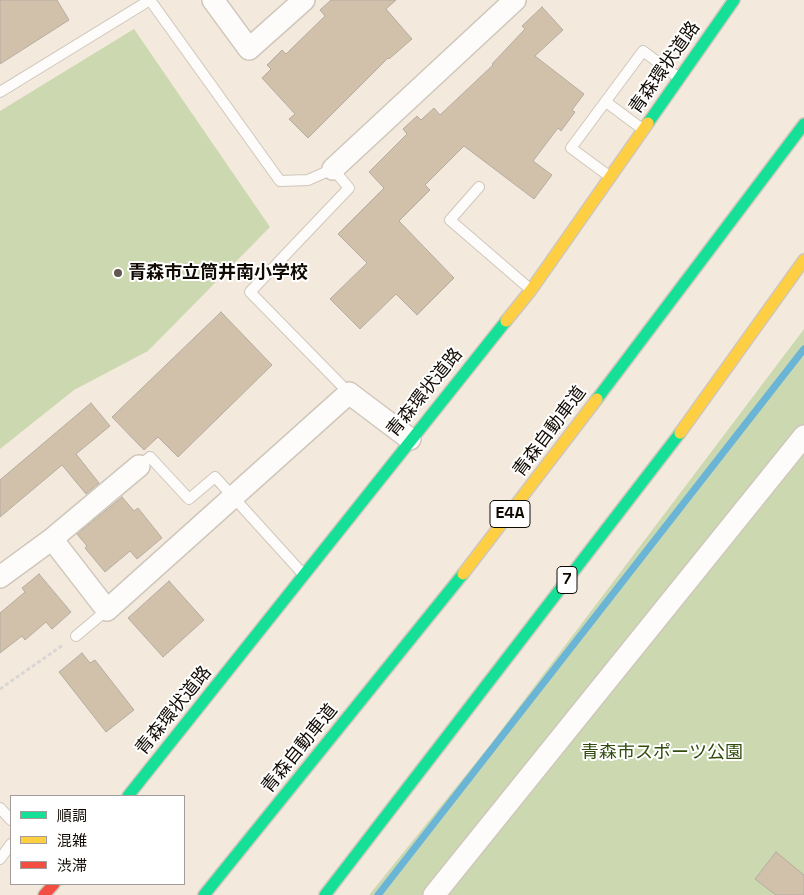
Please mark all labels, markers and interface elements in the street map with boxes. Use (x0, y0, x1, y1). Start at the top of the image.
street label: 青森環状道路 (625, 18, 705, 118)
place label: 青森市立筒井南小学校 (128, 262, 308, 284)
marker: 青森市立筒井南小学校 (112, 267, 124, 279)
street label: 青森環状道路 (383, 344, 467, 442)
street label: 青森自動車道 (509, 382, 591, 482)
road number: E4A (490, 500, 530, 528)
road number: 7 (557, 566, 577, 594)
street label: 青森環状道路 (132, 662, 216, 760)
street label: 青森自動車道 (258, 700, 342, 798)
park label: 青森市スポーツ公園 (581, 742, 743, 764)
legend (10, 795, 185, 885)
text: 順調 (57, 806, 87, 825)
text: 混雑 (57, 831, 87, 850)
text: 渋滞 (57, 856, 87, 875)

